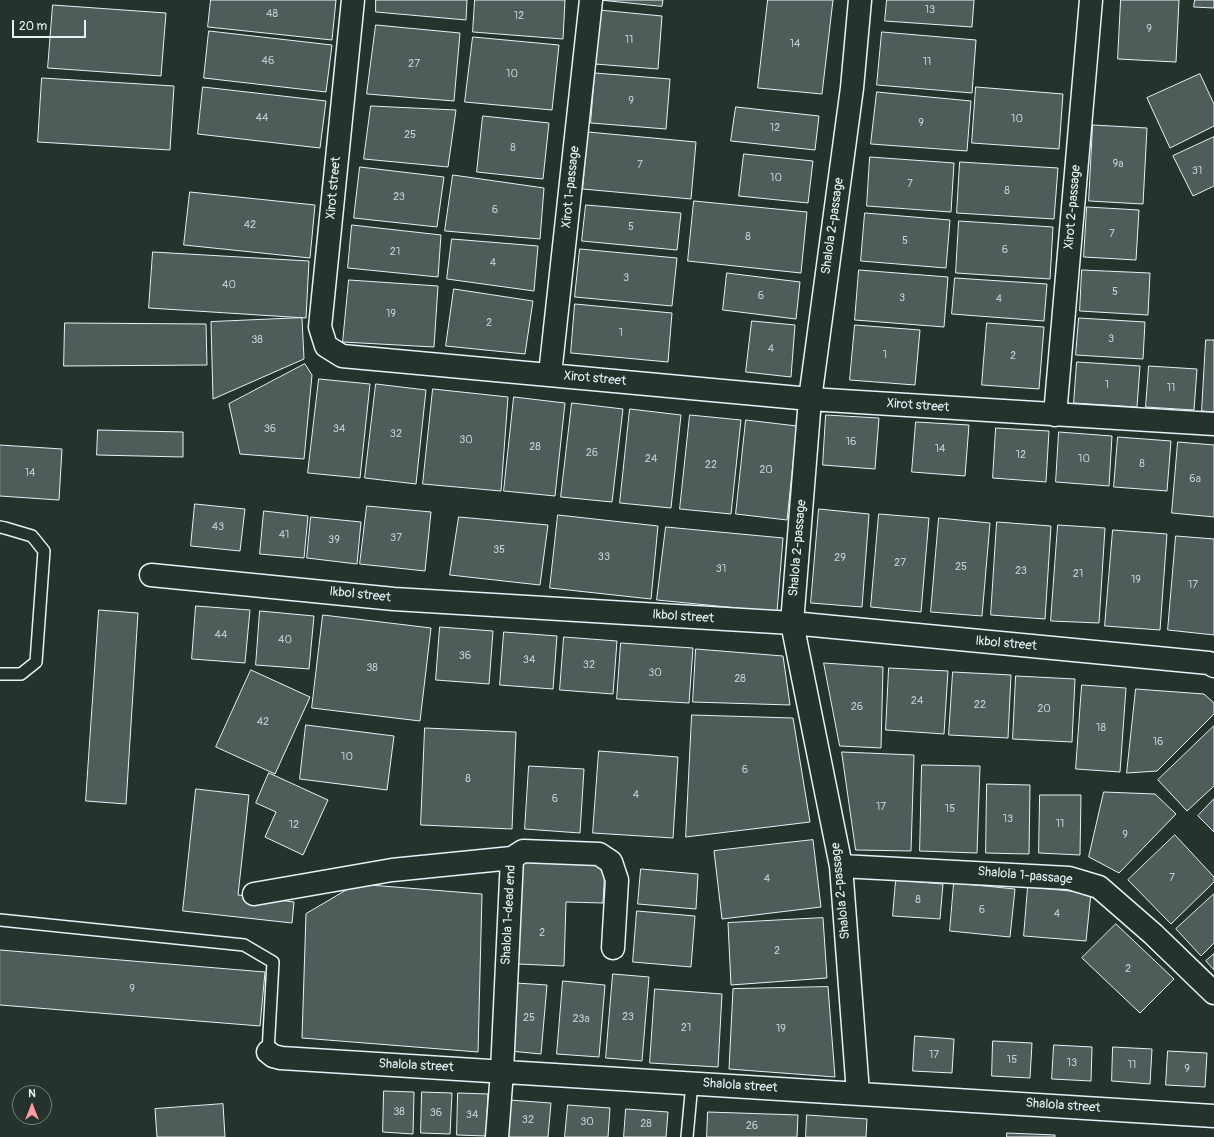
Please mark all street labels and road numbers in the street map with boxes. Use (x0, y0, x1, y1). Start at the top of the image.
street label: Xirot 1-passage (559, 145, 583, 229)
street label: Xirot street (324, 156, 344, 220)
street label: Xirot 2-passage (1062, 164, 1084, 250)
street label: Shalola 2-passage (819, 177, 847, 275)
street label: Xirot street (563, 369, 627, 389)
street label: Xirot street (886, 396, 950, 416)
street label: Shalola 2-passage (786, 499, 810, 597)
street label: Ikbol street (328, 584, 392, 606)
street label: Ikbol street (652, 607, 714, 627)
street label: Ikbol street (975, 634, 1037, 654)
street label: Shalola 2-passage (828, 842, 854, 940)
street label: Shalola 1-dead end (499, 864, 519, 966)
street label: Shalola 1-passage (977, 864, 1073, 888)
street label: Shalola street (378, 1056, 454, 1076)
street label: Shalola street (702, 1076, 778, 1096)
street label: Shalola street (1025, 1096, 1101, 1116)

